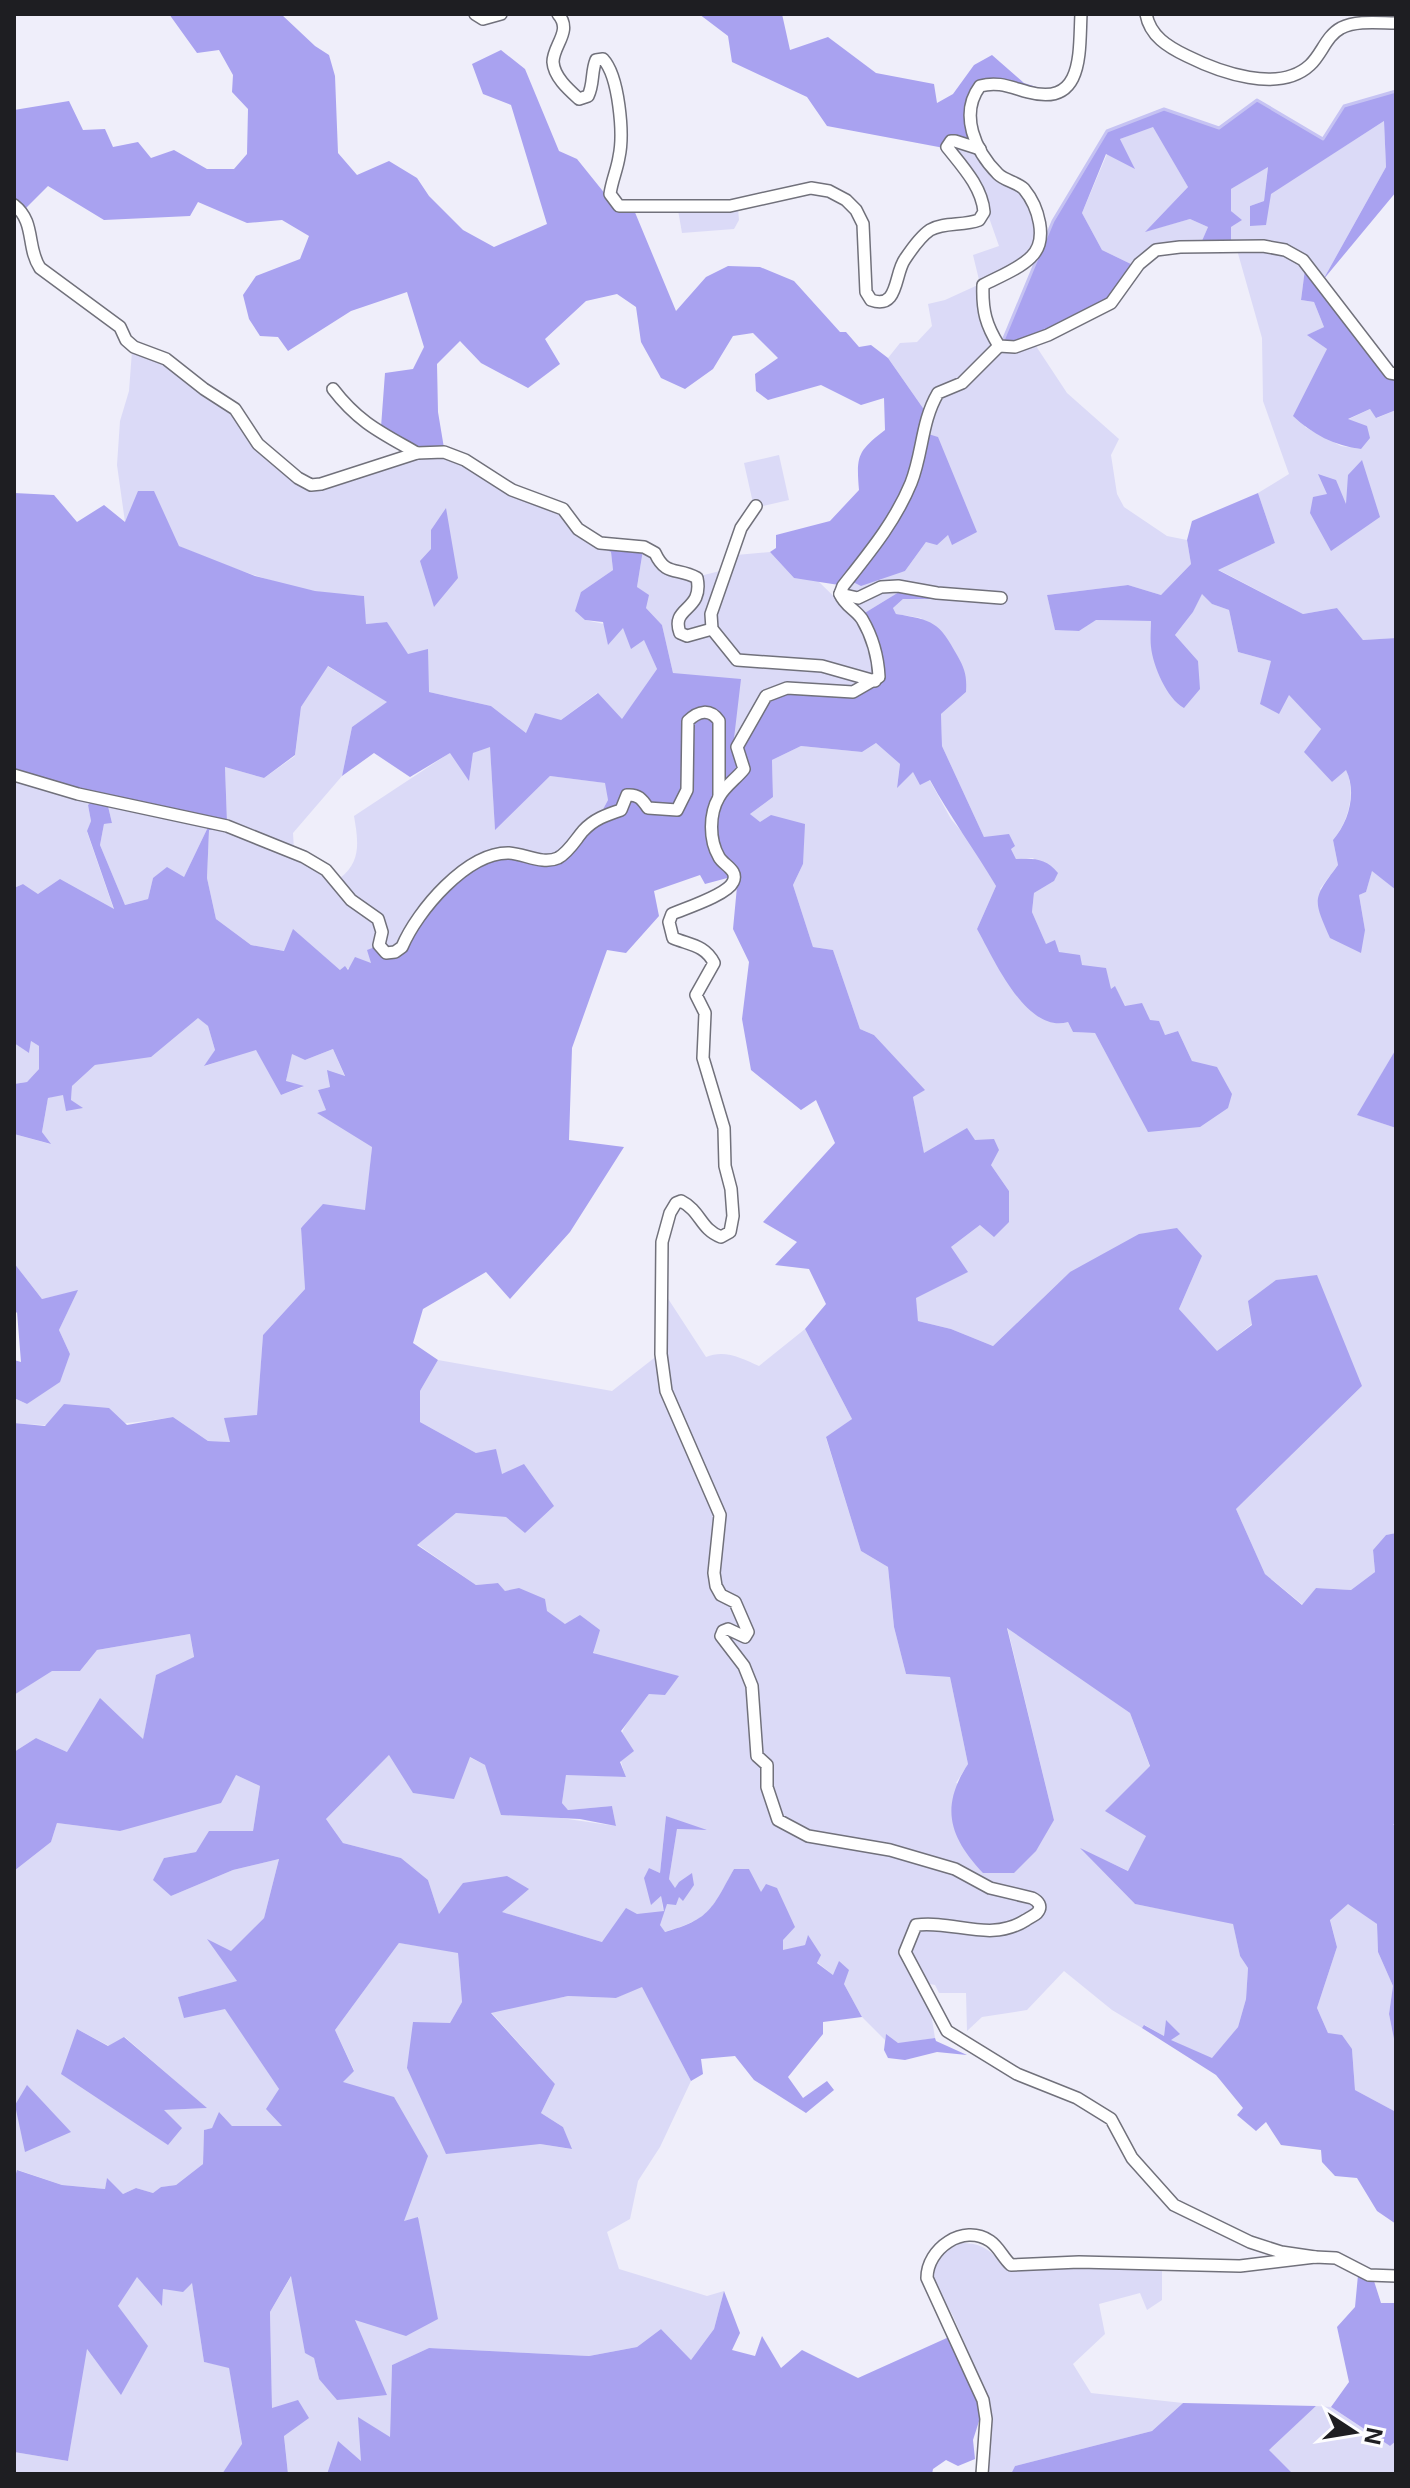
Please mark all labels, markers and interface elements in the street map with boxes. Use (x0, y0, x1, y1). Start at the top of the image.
north arrow (1314, 2392, 1394, 2472)
text: N (1359, 2425, 1388, 2447)

